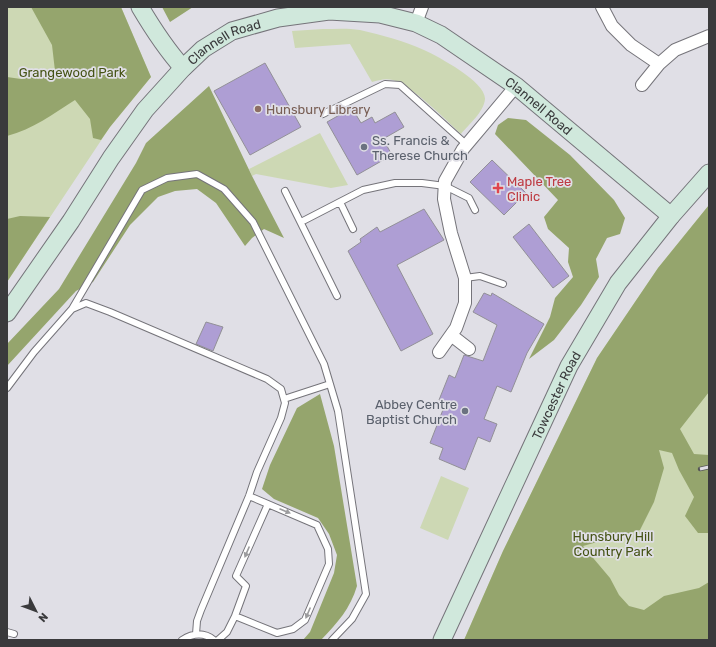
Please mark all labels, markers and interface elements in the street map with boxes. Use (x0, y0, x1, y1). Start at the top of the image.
street label: Clannell Road (184, 16, 262, 68)
park label: Grangewood Park (19, 65, 126, 81)
street label: Clannell Road (503, 74, 576, 138)
place label: Hunsbury Library (266, 102, 370, 117)
marker: Hunsbury Library (253, 104, 263, 114)
place label: Ss. Francis & Therese Church (372, 133, 468, 163)
marker: Ss. Francis & Therese Church (359, 142, 369, 152)
place label: Maple Tree Clinic (507, 174, 571, 204)
marker: Maple Tree Clinic (492, 182, 504, 194)
street label: Towcester Road (529, 348, 584, 442)
place label: Abbey Centre Baptist Church (366, 397, 457, 427)
marker: Abbey Centre Baptist Church (460, 406, 470, 416)
one-way arrow (279, 508, 290, 514)
park label: Hunsbury Hill Country Park (573, 529, 653, 559)
one-way arrow (243, 547, 249, 559)
north arrow (16, 591, 56, 631)
one-way arrow (305, 607, 311, 619)
text: N (36, 610, 51, 625)

